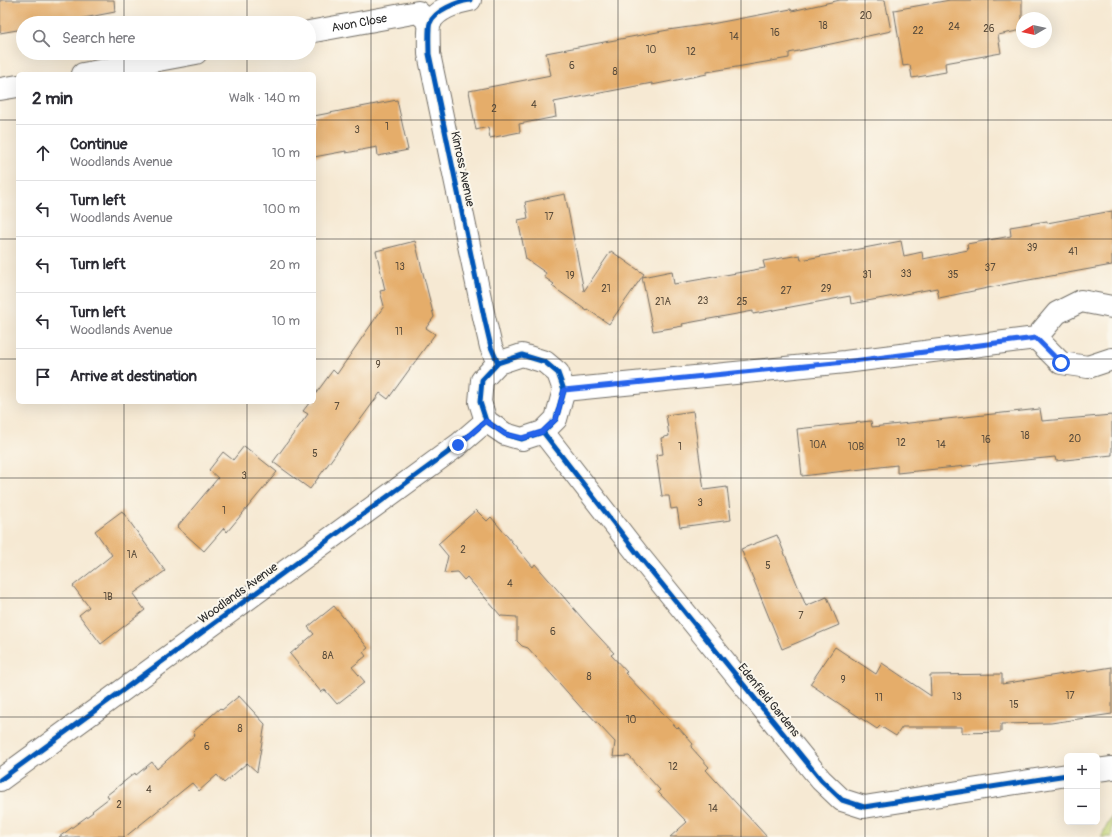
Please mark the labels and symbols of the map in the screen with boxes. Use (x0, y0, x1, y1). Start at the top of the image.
house number: 20 (860, 10, 872, 22)
street label: Avon Close (330, 11, 388, 36)
north arrow (1016, 12, 1052, 48)
house number: 18 (819, 20, 827, 32)
house number: 24 (948, 21, 960, 33)
house number: 26 (983, 23, 995, 35)
house number: 22 (912, 25, 924, 37)
house number: 16 (770, 27, 780, 39)
house number: 14 (729, 31, 739, 43)
house number: 10 (646, 44, 657, 56)
house number: 12 (686, 46, 696, 58)
house number: 6 (569, 60, 575, 72)
house number: 8 (612, 66, 618, 78)
house number: 4 (531, 99, 537, 111)
house number: 2 (491, 103, 497, 115)
house number: 1 (385, 121, 389, 133)
house number: 3 (354, 124, 360, 136)
street label: Kinross Avenue (447, 130, 478, 208)
house number: 17 (544, 211, 554, 223)
house number: 39 (1027, 242, 1037, 254)
house number: 41 (1068, 246, 1078, 258)
house number: 13 (395, 261, 405, 273)
house number: 37 (985, 262, 996, 274)
house number: 33 (900, 268, 912, 280)
house number: 31 (862, 269, 872, 281)
house number: 35 (948, 269, 959, 281)
house number: 19 (565, 270, 575, 282)
house number: 21 (601, 283, 611, 295)
house number: 29 (821, 283, 831, 295)
house number: 27 (781, 285, 792, 297)
house number: 23 (698, 295, 709, 307)
house number: 21A (655, 296, 672, 308)
house number: 25 (736, 296, 748, 308)
house number: 11 (395, 326, 403, 338)
route start (1052, 354, 1070, 372)
house number: 9 (375, 359, 381, 371)
house number: 7 (334, 401, 340, 413)
house number: 18 (1021, 430, 1029, 442)
house number: 20 (1069, 433, 1081, 445)
house number: 16 (981, 434, 991, 446)
route end (449, 436, 467, 454)
house number: 12 (896, 437, 906, 449)
house number: 10A (809, 439, 827, 451)
house number: 14 (936, 439, 946, 451)
house number: 1 (678, 441, 682, 453)
house number: 10B (848, 441, 865, 453)
house number: 5 (312, 448, 318, 460)
house number: 3 (241, 470, 247, 482)
house number: 3 (697, 497, 703, 509)
house number: 1 (222, 505, 226, 517)
house number: 2 (460, 544, 466, 556)
house number: 1A (127, 549, 138, 561)
street label: Woodlands Avenue (196, 559, 281, 627)
house number: 5 (765, 560, 771, 572)
house number: 4 (507, 578, 513, 590)
house number: 1B (103, 591, 113, 603)
house number: 7 (798, 610, 804, 622)
house number: 6 (550, 626, 556, 638)
house number: 8A (322, 650, 334, 662)
street label: Edenfield Gardens (734, 661, 803, 741)
house number: 8 (586, 671, 592, 683)
house number: 9 (840, 674, 846, 686)
house number: 17 (1065, 690, 1075, 702)
house number: 13 (952, 691, 962, 703)
house number: 11 (875, 692, 883, 704)
house number: 15 (1009, 699, 1019, 711)
house number: 10 (626, 714, 637, 726)
house number: 8 (237, 723, 243, 735)
house number: 6 (204, 741, 210, 753)
house number: 12 (668, 761, 678, 773)
house number: 4 (146, 784, 152, 796)
house number: 2 (116, 799, 122, 811)
house number: 14 (708, 803, 718, 815)

